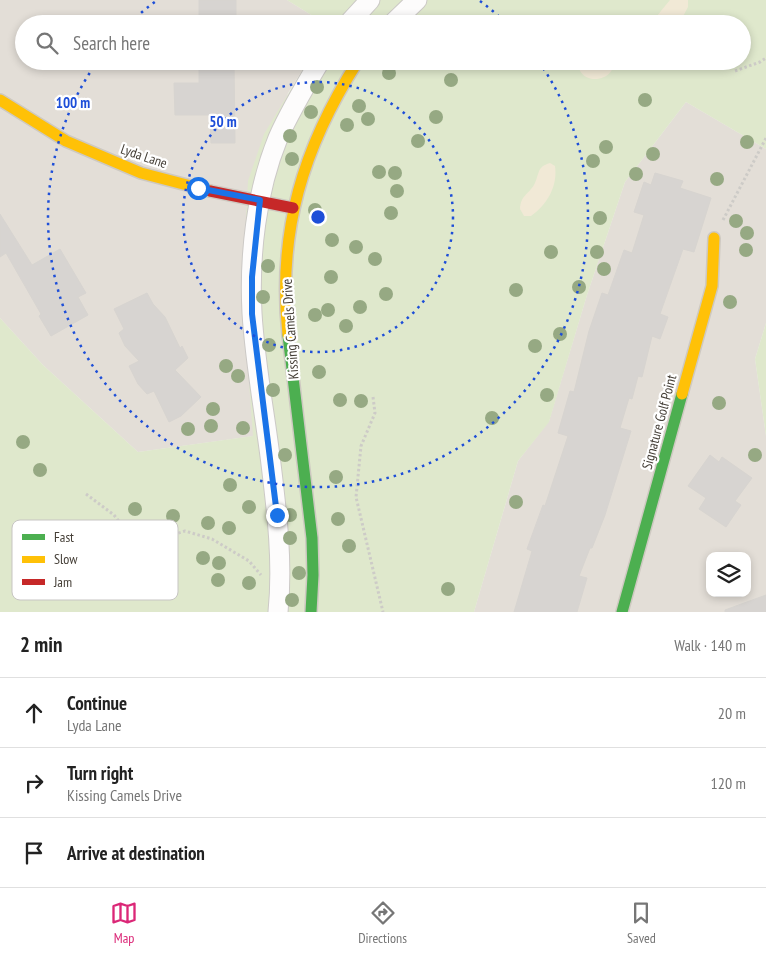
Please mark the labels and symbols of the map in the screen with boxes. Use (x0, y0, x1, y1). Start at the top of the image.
text: 100 m (56, 93, 90, 112)
text: 50 m (209, 112, 237, 131)
street label: Lyda Lane (118, 140, 170, 172)
route start (187, 177, 210, 200)
centre of rings (309, 208, 327, 226)
street label: Kissing Camels Drive (277, 278, 302, 380)
street label: Signature Golf Point (638, 373, 680, 471)
route end (266, 504, 289, 527)
legend (12, 520, 178, 600)
text: Fast (54, 528, 74, 546)
text: Slow (54, 550, 78, 568)
text: Jam (53, 573, 72, 591)

